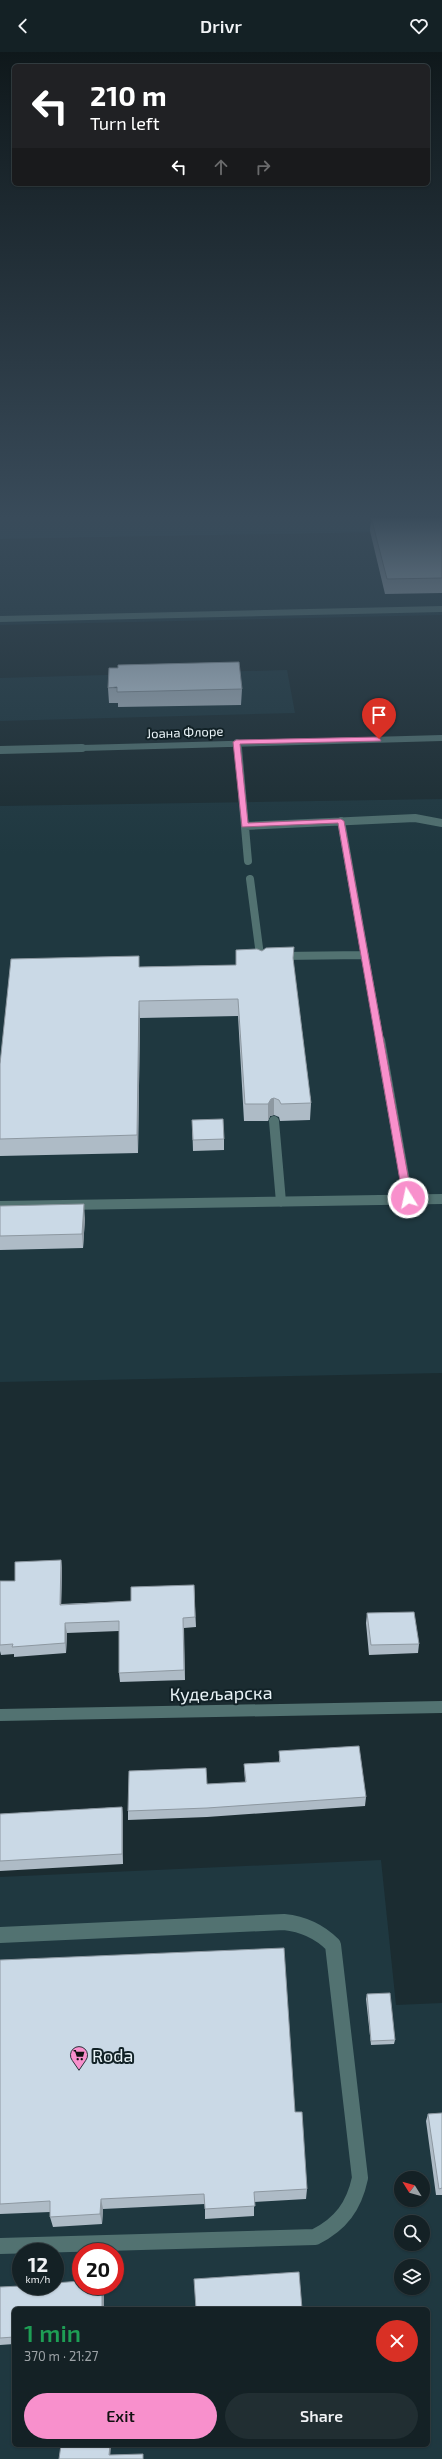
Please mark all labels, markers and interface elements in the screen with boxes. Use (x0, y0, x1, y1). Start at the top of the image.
icon: back (12, 15, 34, 37)
text: Drivr (200, 15, 242, 37)
icon: heart (408, 15, 430, 37)
text: 210 m (90, 78, 167, 112)
icon: left (24, 80, 76, 132)
text: Turn left (90, 112, 160, 134)
icon: left (168, 156, 190, 178)
icon: ahead (210, 156, 232, 178)
icon: right (252, 156, 274, 178)
pin (362, 698, 396, 739)
icon: arrive (368, 704, 390, 726)
street label: Јоана Флоре (146, 723, 224, 741)
position arrow (387, 1177, 429, 1219)
street label: Кудељарска (169, 1681, 273, 1705)
place label: Roda (92, 2044, 133, 2066)
supermarket icon: Roda (69, 2045, 89, 2070)
north arrow (394, 2171, 430, 2207)
map controls (394, 2171, 430, 2295)
button: search (394, 2215, 430, 2251)
speed limit sign: 20 (72, 2243, 124, 2295)
text: 12 (28, 2252, 48, 2276)
button: layers (394, 2259, 430, 2295)
text: km/h (26, 2273, 50, 2285)
text: 1 min (24, 2318, 81, 2347)
button: close (376, 2320, 418, 2362)
text: 370 m · 21:27 (24, 2348, 98, 2364)
button: Exit (24, 2393, 217, 2439)
button: Share (225, 2393, 418, 2439)

